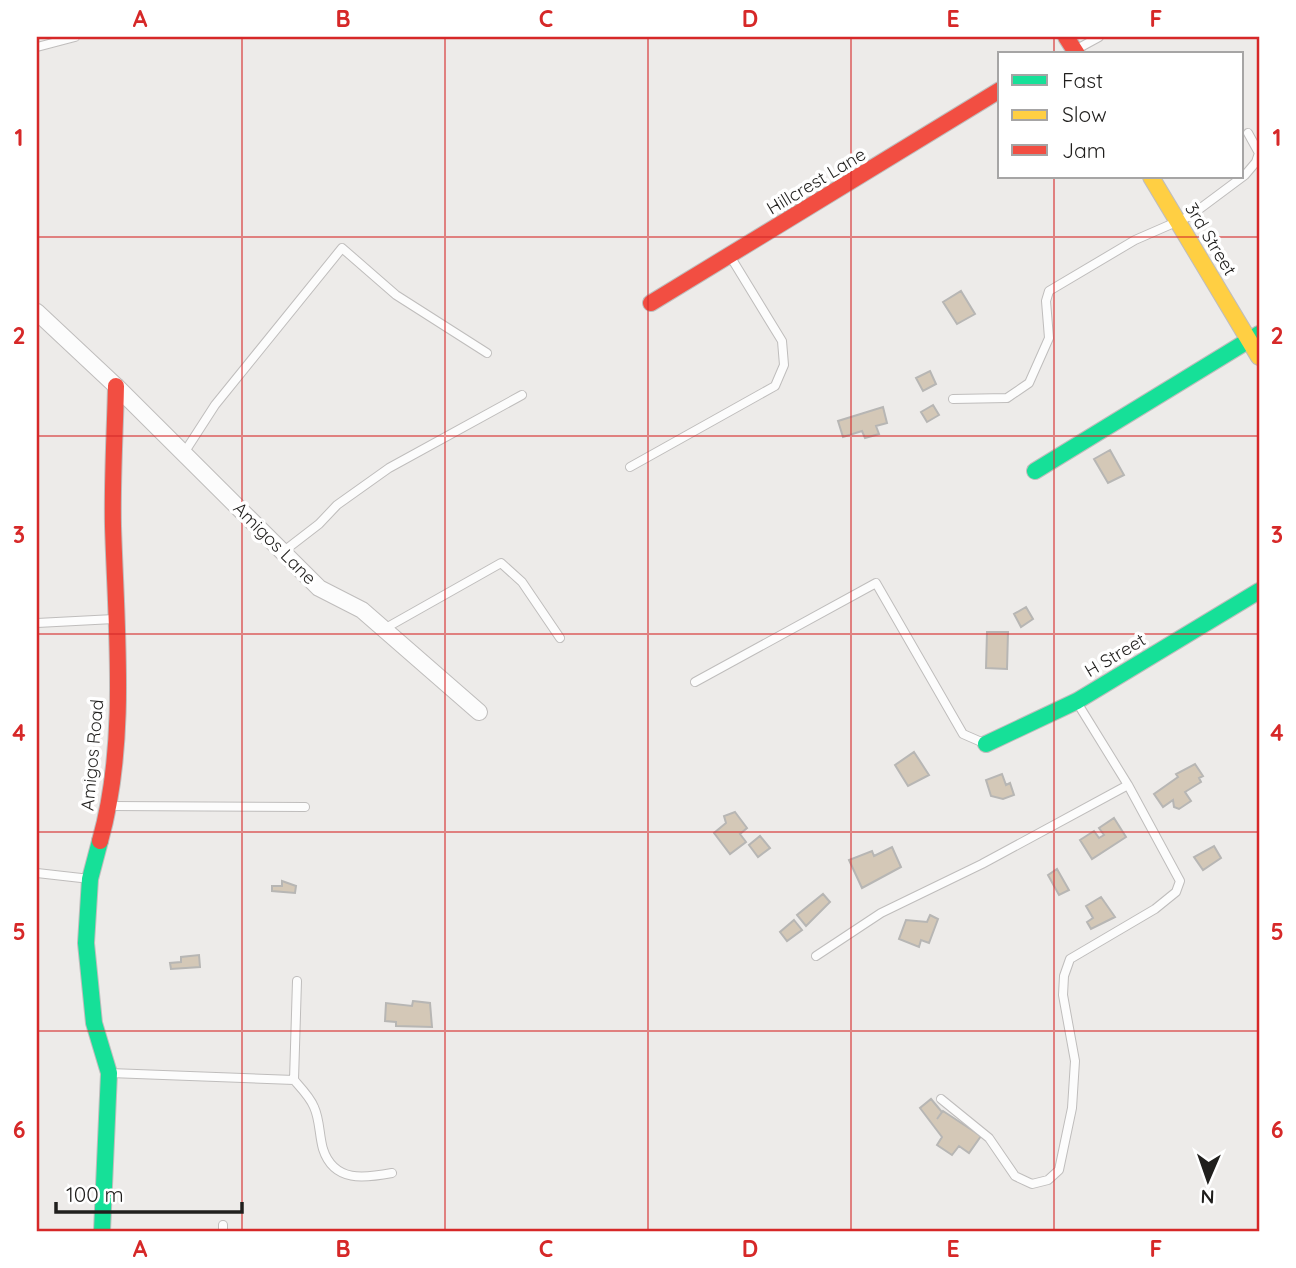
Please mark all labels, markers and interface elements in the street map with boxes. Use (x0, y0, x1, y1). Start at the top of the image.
text: A (133, 4, 148, 33)
text: B (335, 4, 351, 33)
text: C (539, 4, 553, 33)
text: D (742, 4, 758, 33)
text: E (946, 4, 960, 33)
text: F (1150, 4, 1162, 33)
legend (998, 52, 1244, 178)
text: Fast (1062, 67, 1103, 93)
text: Slow (1062, 101, 1107, 127)
text: 1 (15, 123, 23, 152)
text: 1 (1273, 123, 1281, 152)
text: Jam (1062, 137, 1106, 163)
street label: Hillcrest Lane (762, 142, 870, 220)
street label: 3rd Street (1180, 198, 1242, 280)
text: 2 (12, 321, 26, 350)
text: 2 (1270, 321, 1284, 350)
street label: Amigos Lane (229, 497, 321, 589)
text: 3 (13, 520, 25, 549)
text: 3 (1271, 520, 1283, 549)
street label: H Street (1080, 628, 1150, 682)
street label: Amigos Road (76, 698, 108, 812)
text: 4 (12, 718, 26, 747)
text: 4 (1270, 718, 1284, 747)
text: 5 (12, 917, 26, 946)
text: 5 (1270, 917, 1284, 946)
text: 6 (13, 1115, 25, 1144)
text: 6 (1271, 1115, 1283, 1144)
north arrow (1174, 1146, 1244, 1216)
scale bar (56, 1170, 242, 1214)
text: 100 m (66, 1181, 124, 1207)
text: N (1200, 1185, 1215, 1209)
text: A (133, 1234, 148, 1263)
text: B (335, 1234, 351, 1263)
text: C (539, 1234, 553, 1263)
text: D (742, 1234, 758, 1263)
text: E (946, 1234, 960, 1263)
text: F (1150, 1234, 1162, 1263)

